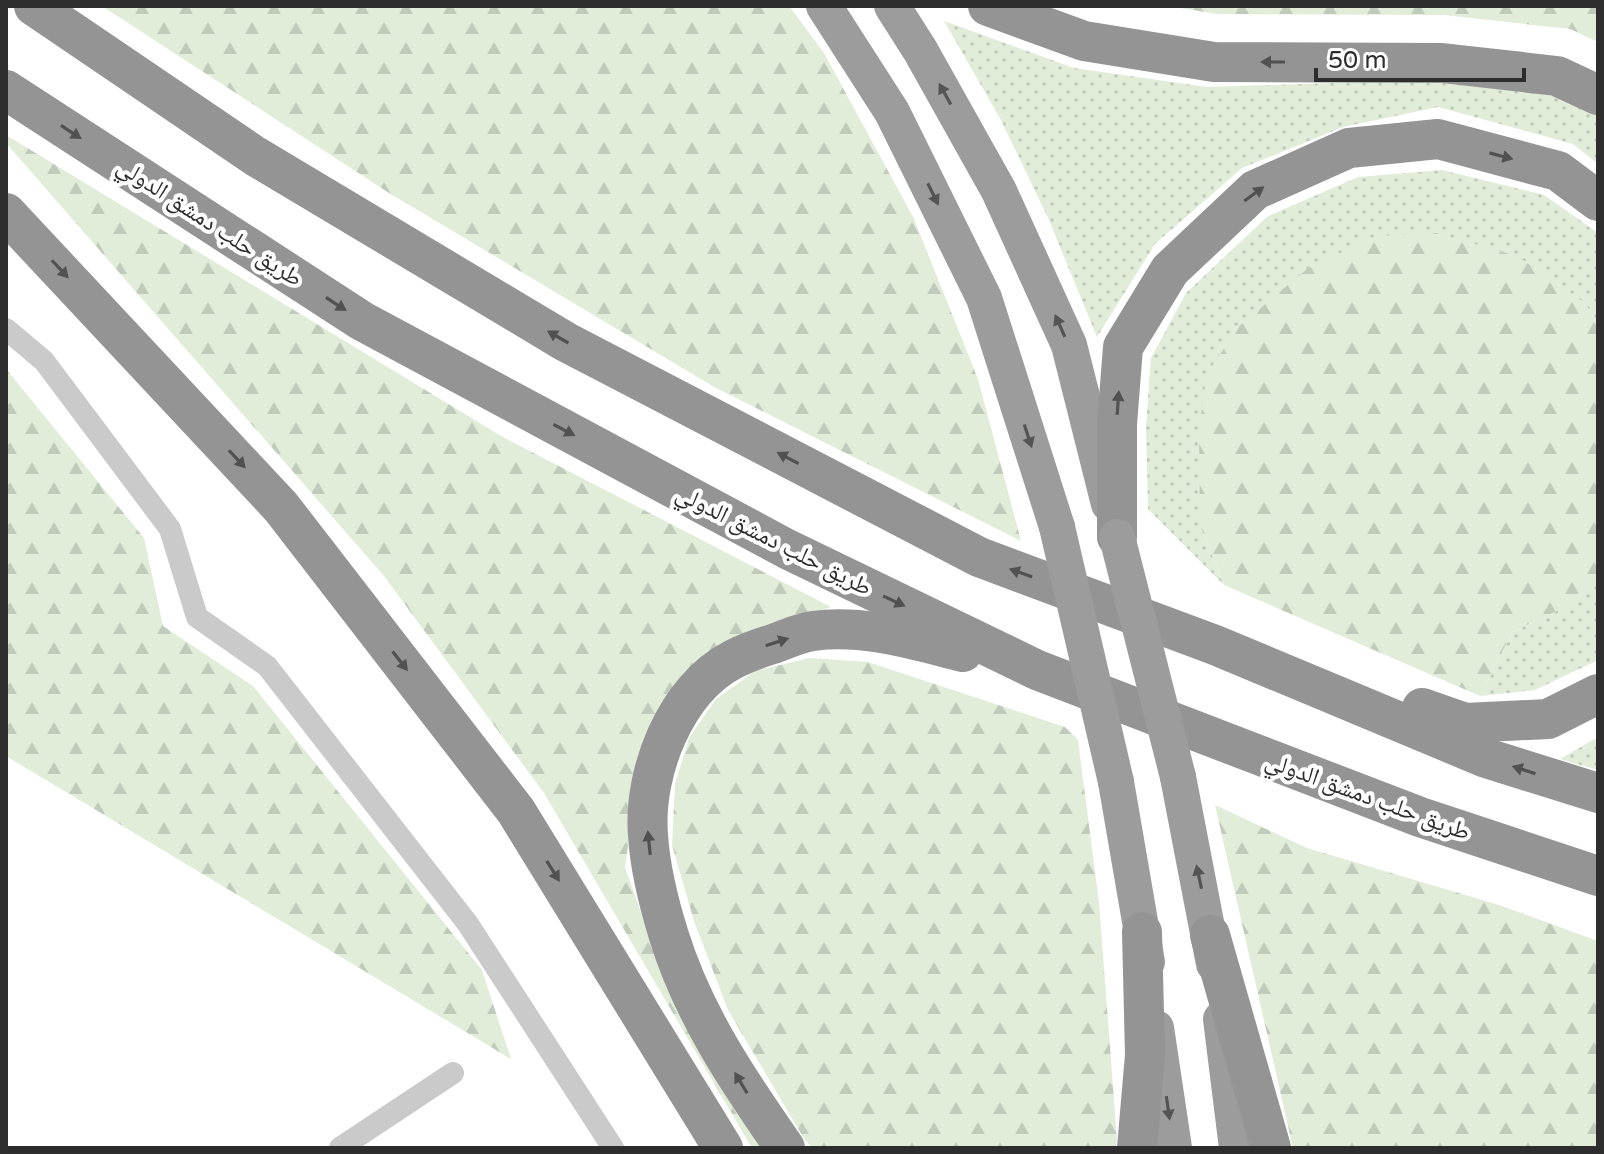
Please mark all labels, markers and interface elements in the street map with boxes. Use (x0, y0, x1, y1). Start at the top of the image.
scale bar (1316, 32, 1524, 82)
text: 50 m (1328, 46, 1386, 75)
one-way arrow (1260, 56, 1285, 68)
one-way arrow (938, 83, 952, 105)
one-way arrow (61, 125, 82, 140)
one-way arrow (1488, 150, 1513, 162)
street label: طريق حلب دمشق الدولي (109, 151, 308, 297)
one-way arrow (926, 183, 940, 206)
one-way arrow (1243, 186, 1265, 202)
one-way arrow (50, 259, 68, 278)
one-way arrow (326, 297, 347, 312)
one-way arrow (1054, 315, 1067, 338)
one-way arrow (547, 330, 569, 344)
one-way arrow (1112, 390, 1125, 415)
one-way arrow (553, 422, 575, 436)
one-way arrow (1022, 424, 1034, 448)
one-way arrow (228, 450, 246, 469)
one-way arrow (777, 451, 800, 465)
street label: طريق حلب دمشق الدولي (669, 479, 877, 606)
one-way arrow (1009, 566, 1033, 579)
one-way arrow (883, 594, 906, 608)
one-way arrow (765, 636, 789, 648)
one-way arrow (392, 651, 408, 671)
street label: طريق حلب دمشق الدولي (1260, 746, 1474, 851)
one-way arrow (1511, 763, 1535, 775)
one-way arrow (643, 830, 656, 855)
one-way arrow (546, 860, 560, 882)
one-way arrow (1192, 864, 1204, 889)
one-way arrow (734, 1072, 748, 1094)
one-way arrow (1162, 1096, 1175, 1121)

